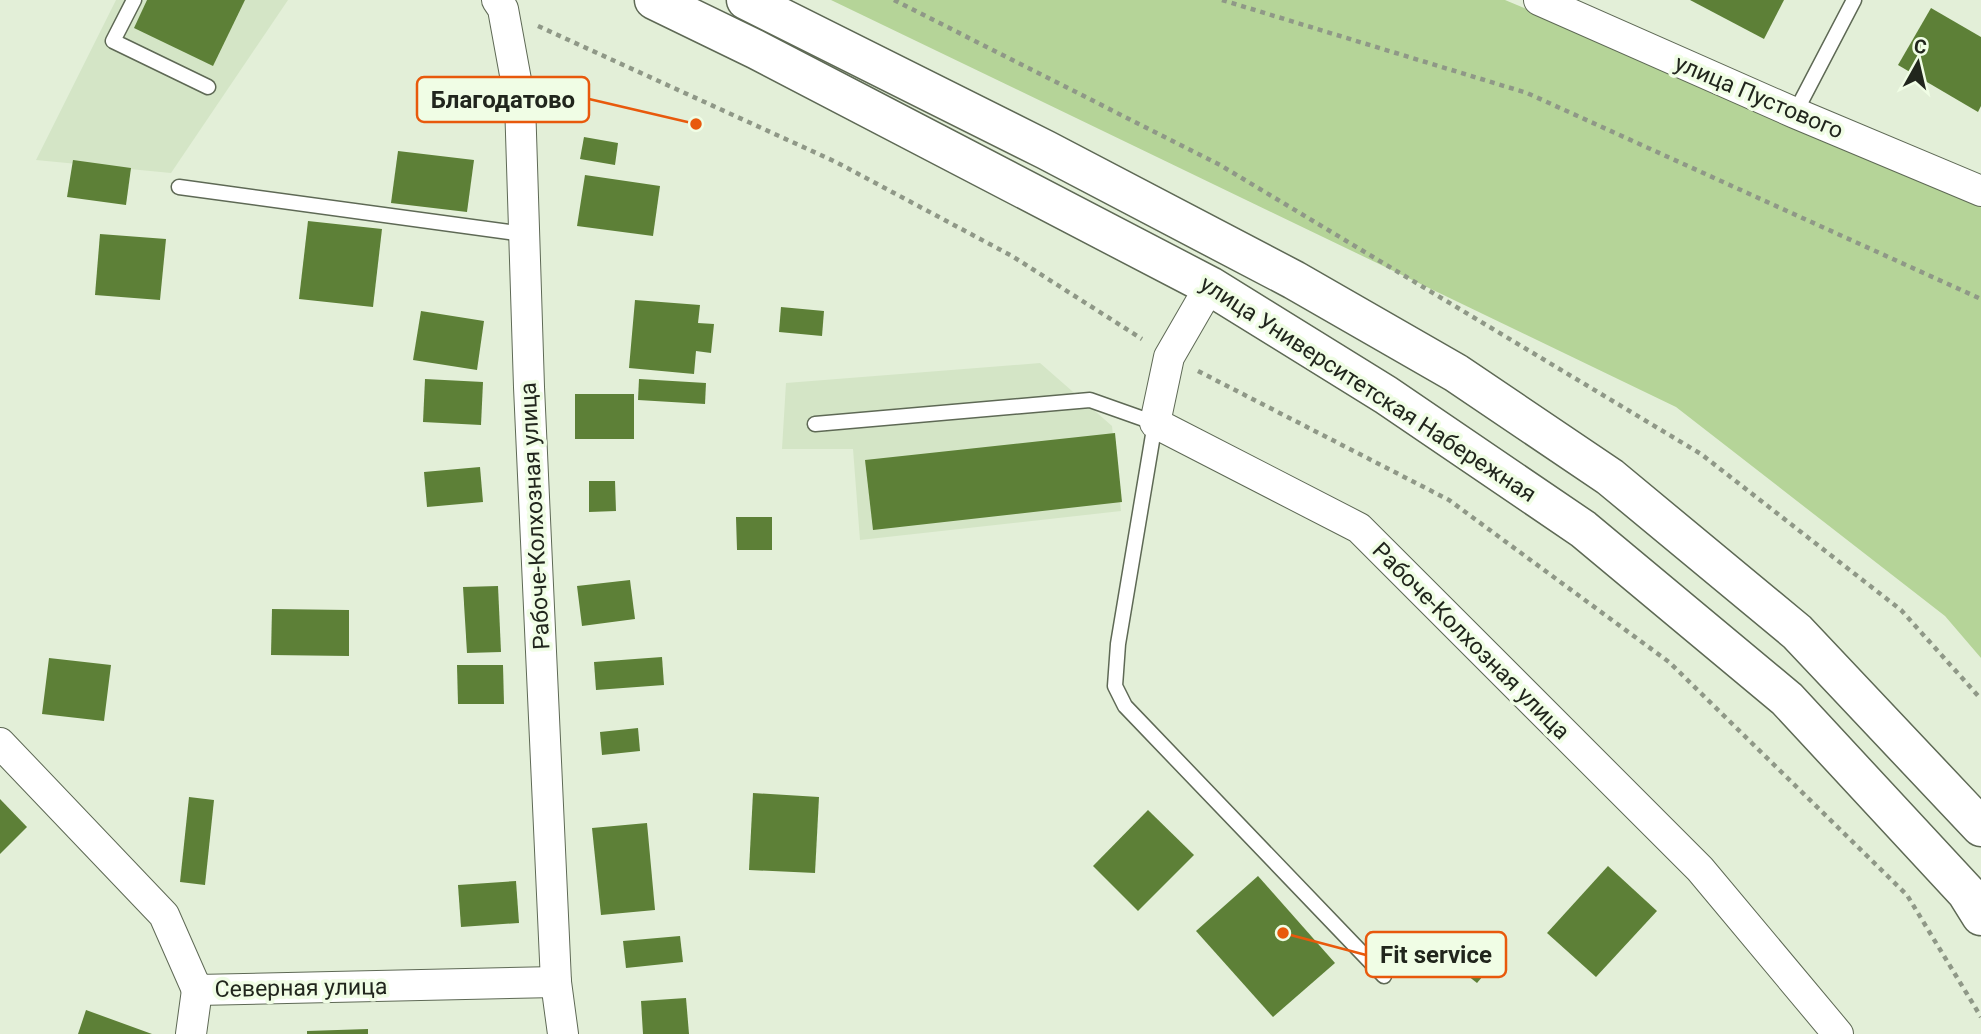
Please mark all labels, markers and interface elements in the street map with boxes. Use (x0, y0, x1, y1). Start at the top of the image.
north arrow (1883, 28, 1953, 98)
text: С (1913, 34, 1928, 59)
street label: улица Пустового (1671, 49, 1847, 145)
callout: Благодатово (417, 77, 589, 122)
text: Благодатово (431, 86, 575, 114)
street label: улица Университетская Набережная (1195, 270, 1541, 508)
street label: Рабоче-Колхозная улица (515, 382, 555, 650)
street label: Рабоче-Колхозная улица (1367, 537, 1575, 745)
callout: Fit service (1366, 932, 1506, 977)
text: Fit service (1380, 941, 1492, 969)
street label: Северная улица (214, 973, 388, 1003)

